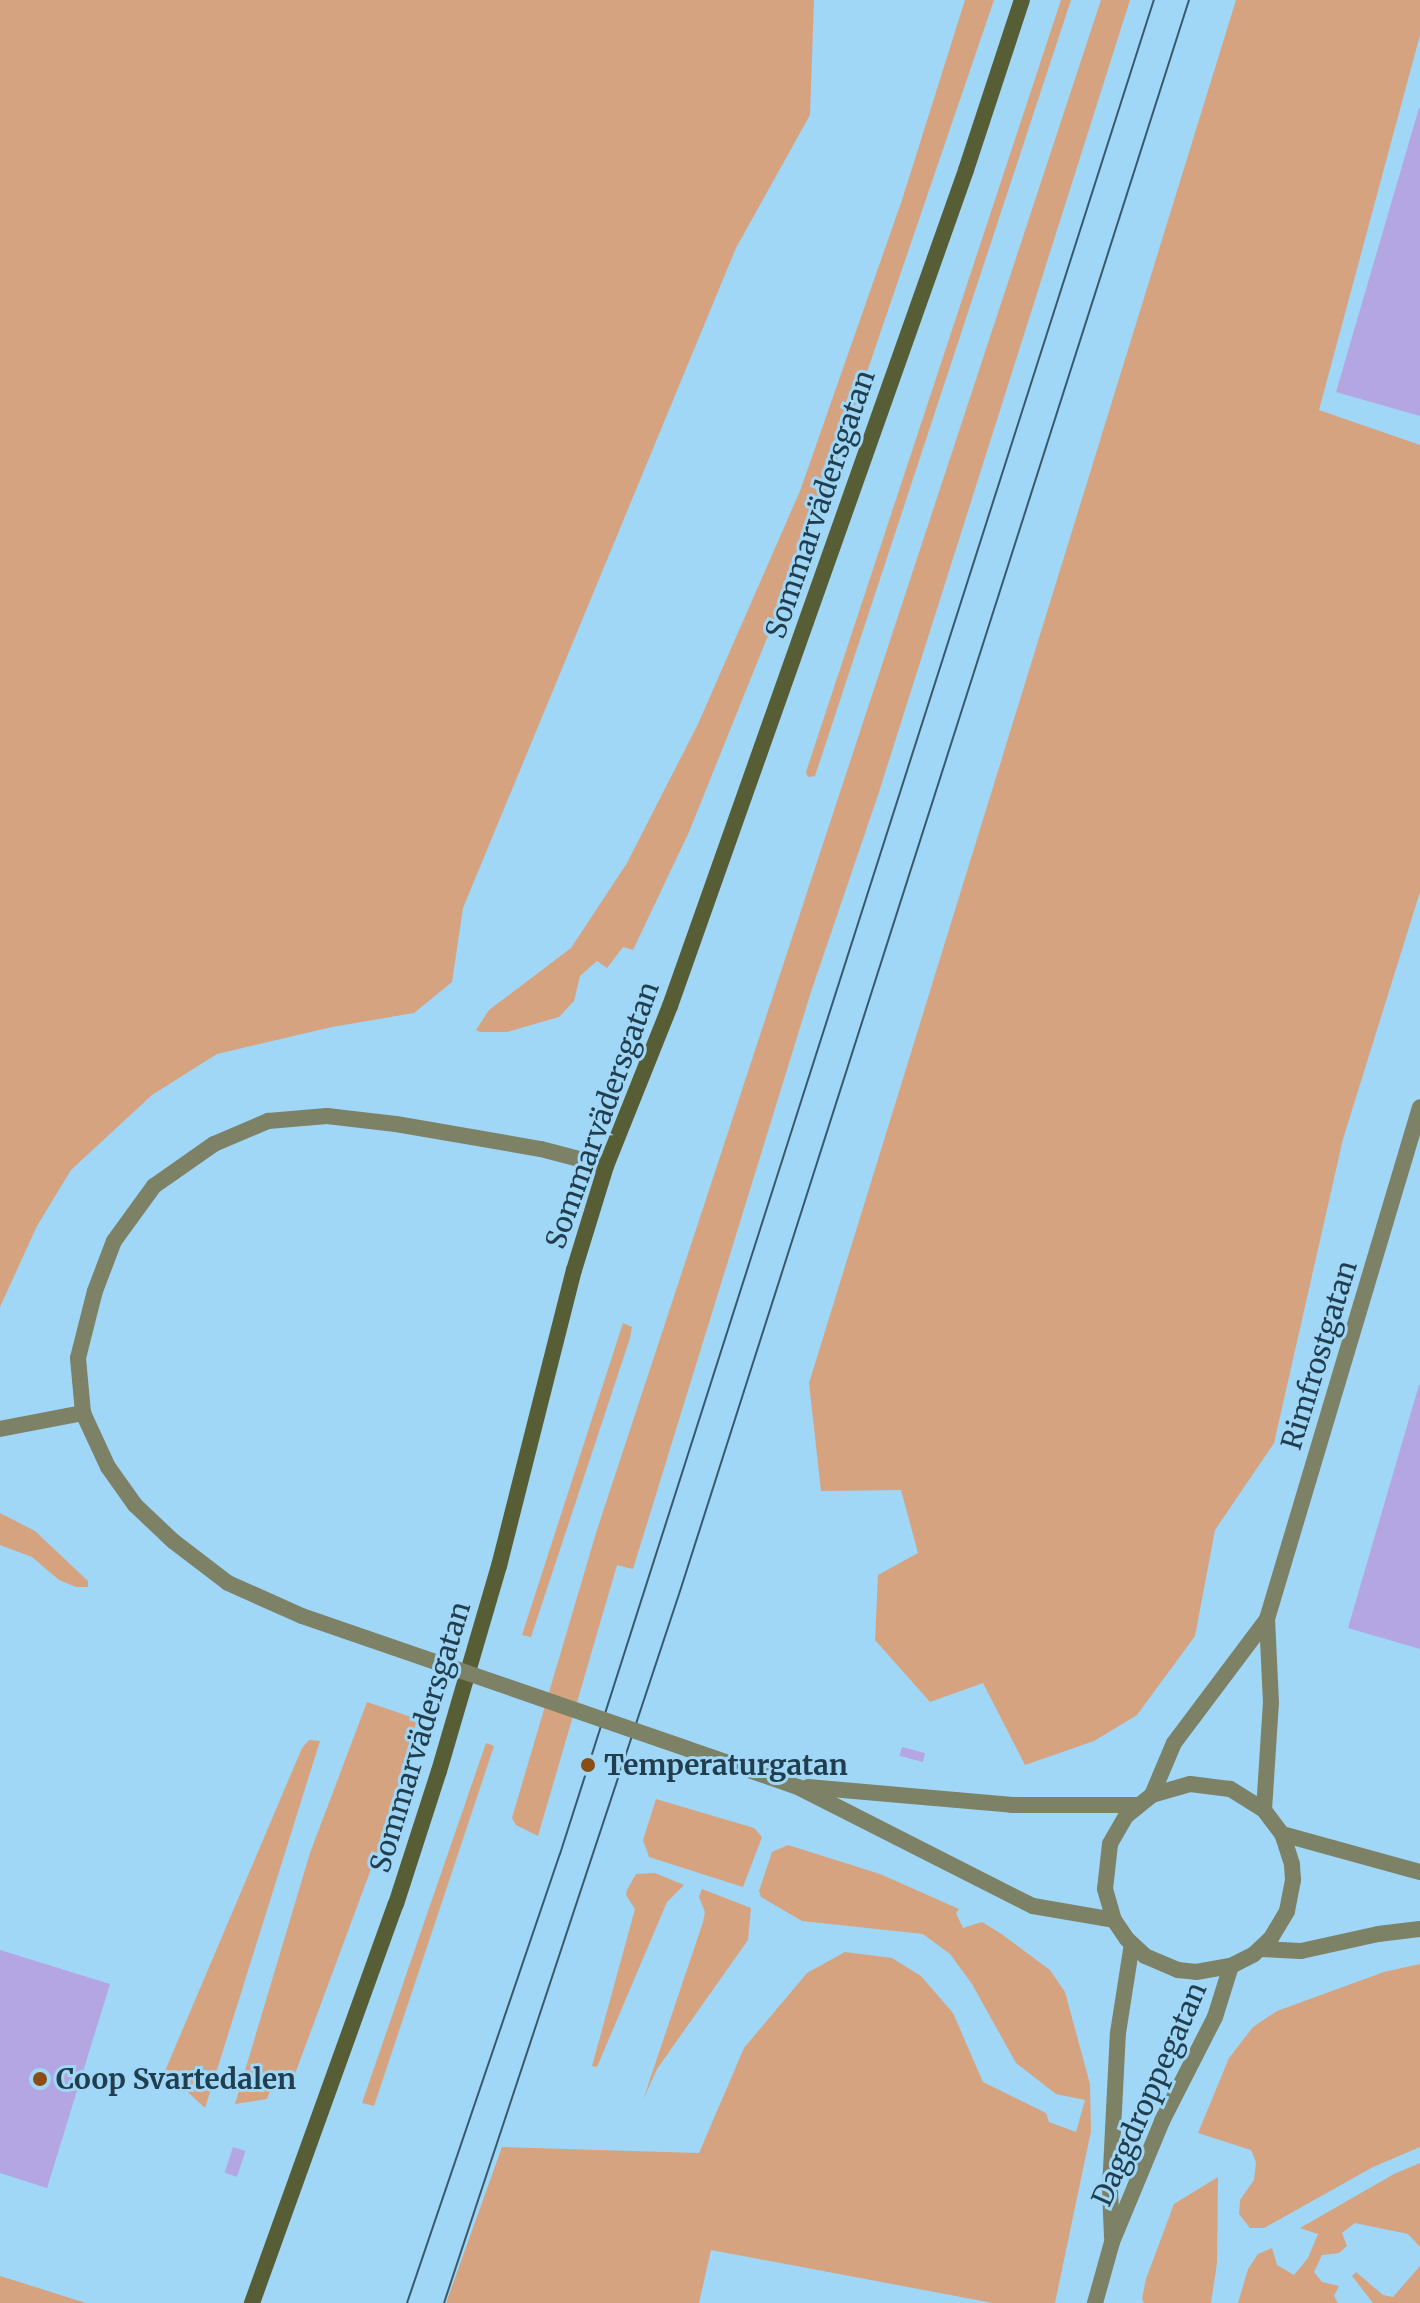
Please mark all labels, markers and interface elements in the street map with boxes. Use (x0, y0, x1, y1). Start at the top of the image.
street label: Sommarvädersgatan (758, 365, 882, 643)
street label: Sommarvädersgatan (538, 977, 666, 1253)
street label: Rimfrostgatan (1274, 1256, 1364, 1454)
street label: Sommarvädersgatan (363, 1597, 477, 1877)
place label: Temperaturgatan (604, 1748, 848, 1782)
marker: Temperaturgatan (579, 1756, 597, 1774)
street label: Daggdroppegatan (1085, 1977, 1213, 2211)
place label: Coop Svartedalen (56, 2062, 296, 2096)
marker: Coop Svartedalen (31, 2070, 49, 2088)

